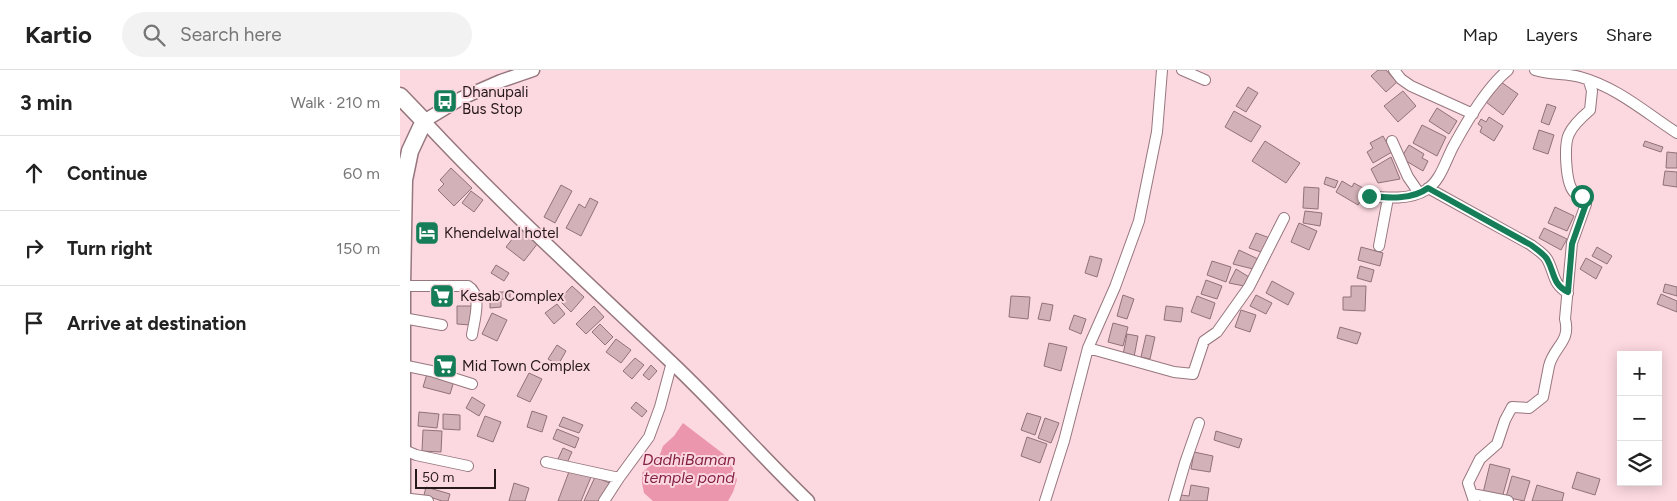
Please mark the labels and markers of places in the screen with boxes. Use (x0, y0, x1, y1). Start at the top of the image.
place label: Dhanupali Bus Stop (462, 83, 528, 118)
bus stop icon: Dhanupali Bus Stop (432, 88, 458, 114)
hotel icon: Khendelwal hotel (414, 220, 440, 246)
place label: Khendelwal hotel (444, 224, 559, 242)
supermarket icon: Kesab Complex (429, 283, 455, 309)
place label: Kesab Complex (460, 287, 564, 305)
supermarket icon: Mid Town Complex (432, 353, 458, 379)
place label: Mid Town Complex (462, 357, 590, 375)

